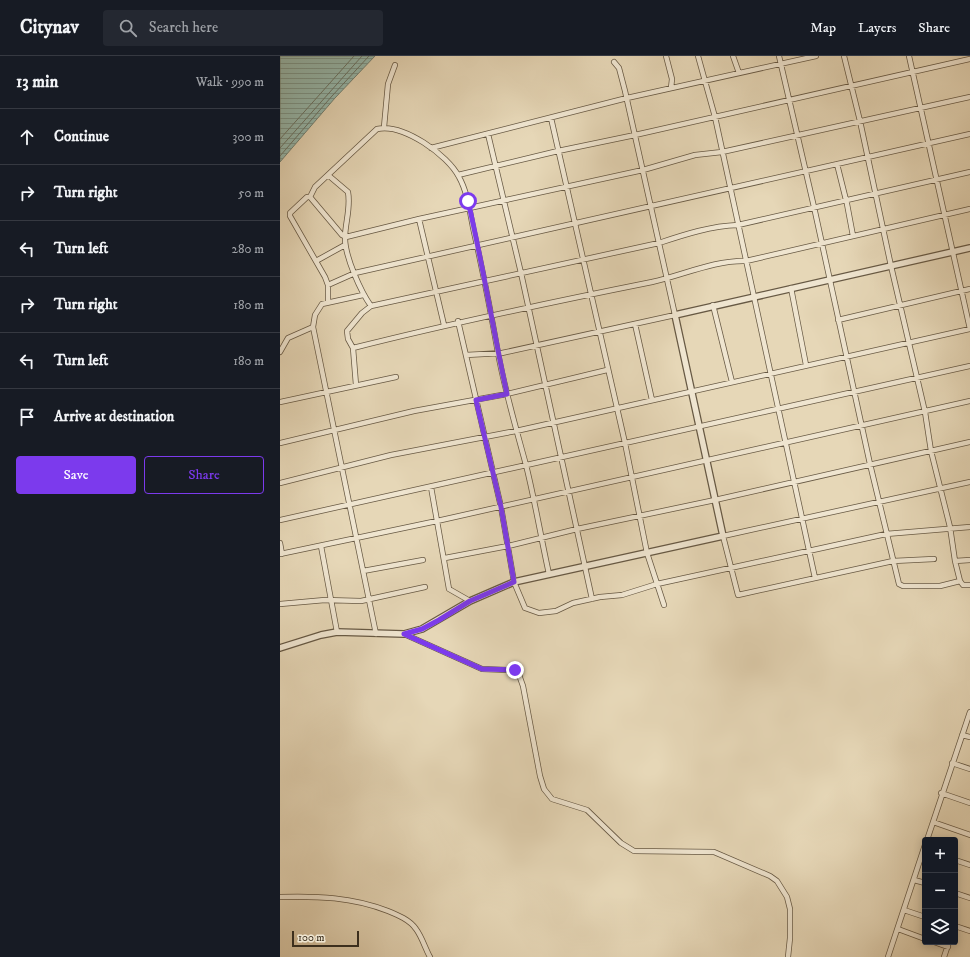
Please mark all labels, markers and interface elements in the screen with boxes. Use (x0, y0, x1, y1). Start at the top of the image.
search box (103, 10, 383, 46)
text: Citynav (20, 16, 79, 39)
icon: search (117, 17, 139, 39)
text: Search here (149, 18, 218, 37)
text: Map (810, 19, 836, 37)
text: Layers (858, 19, 896, 37)
text: Share (918, 19, 950, 37)
text: 13 min (16, 71, 58, 93)
text: Walk · 990 m (196, 74, 264, 90)
icon: ahead (16, 126, 38, 148)
text: Continue (54, 127, 109, 146)
text: 300 m (233, 129, 264, 145)
icon: right (16, 182, 38, 204)
text: Turn right (54, 183, 117, 202)
text: 50 m (238, 185, 264, 201)
route start (459, 192, 477, 210)
icon: left (16, 238, 38, 260)
text: Turn left (54, 239, 108, 258)
text: 280 m (232, 241, 264, 257)
icon: right (16, 294, 38, 316)
text: Turn right (54, 295, 117, 314)
text: 180 m (233, 297, 264, 313)
icon: left (16, 350, 38, 372)
text: Turn left (54, 351, 108, 370)
text: 180 m (233, 353, 264, 369)
icon: arrive (16, 406, 38, 428)
text: Arrive at destination (54, 407, 174, 426)
button: Save (16, 456, 136, 494)
button: Share (144, 456, 264, 494)
route end (506, 661, 524, 679)
map controls (922, 837, 958, 945)
button: + (922, 837, 958, 873)
button: − (922, 873, 958, 909)
button: layers (922, 909, 958, 945)
scale bar (292, 929, 359, 948)
text: 100 m (298, 931, 324, 945)

